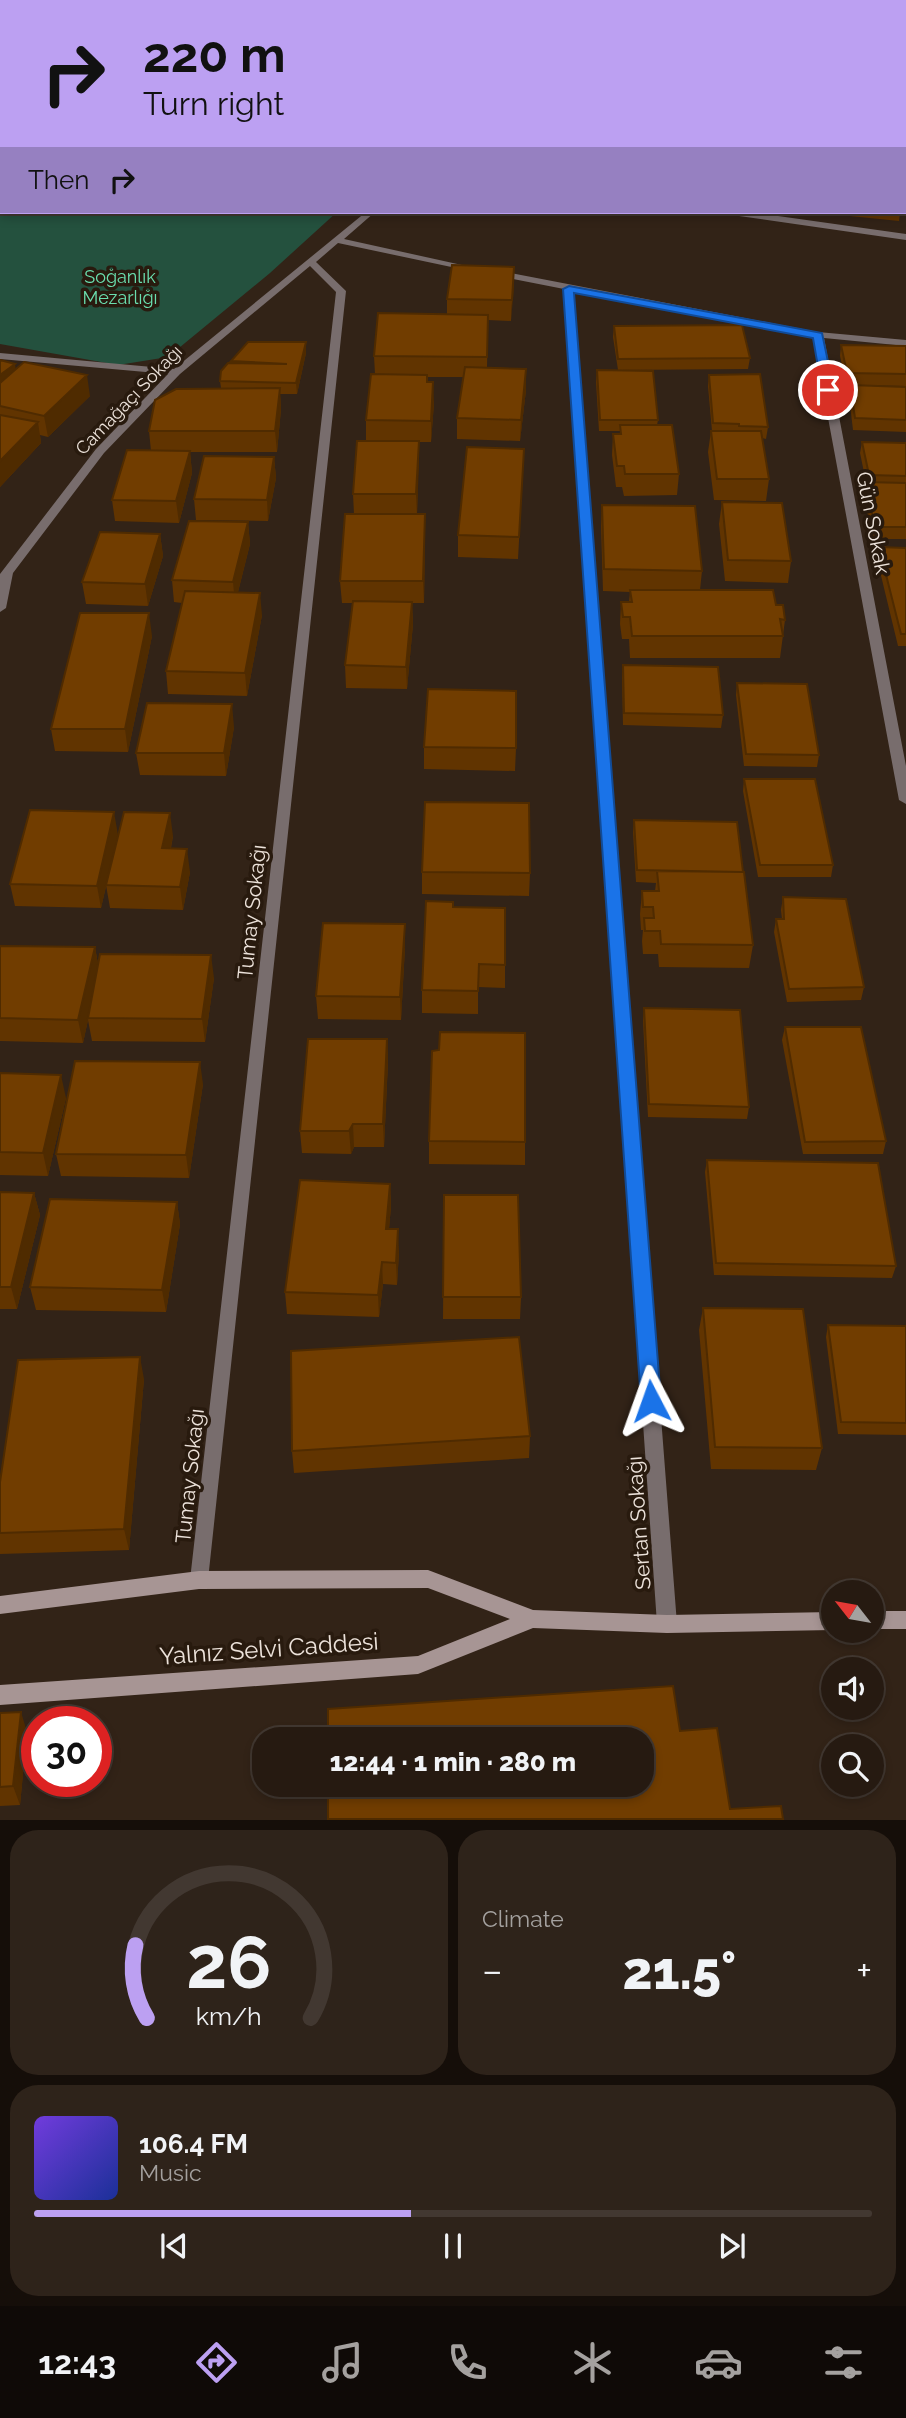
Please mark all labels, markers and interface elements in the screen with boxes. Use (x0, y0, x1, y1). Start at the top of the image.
text: 220 m (143, 26, 286, 83)
icon: right (28, 28, 119, 119)
text: Turn right (143, 85, 284, 122)
icon: right (103, 161, 141, 199)
text: Then (28, 165, 89, 195)
park label: Soğanlık Mezarlığı (83, 266, 157, 308)
street label: Camağaçı Sokağı (71, 341, 186, 459)
pin (798, 360, 858, 420)
icon: arrive (809, 371, 847, 409)
street label: Gün Sokak (851, 469, 896, 576)
street label: Tumay Sokağı (232, 843, 271, 981)
position arrow (614, 1364, 688, 1438)
street label: Tumay Sokağı (170, 1407, 209, 1545)
street label: Sertan Sokağı (621, 1455, 656, 1591)
north arrow (821, 1580, 884, 1643)
map controls (821, 1580, 884, 1797)
street label: Yalnız Selvi Caddesi (158, 1626, 379, 1671)
button: sound (821, 1657, 884, 1720)
speed limit sign: 30 (21, 1706, 112, 1797)
button: search (821, 1734, 884, 1797)
text: 12:44 · 1 min · 280 m (330, 1747, 576, 1777)
text: Climate (482, 1905, 564, 1932)
text: 26 (186, 1921, 272, 2006)
text: 21.5° (622, 1940, 736, 2001)
text: − (482, 1948, 502, 1993)
text: + (856, 1948, 872, 1993)
text: km/h (196, 2001, 262, 2031)
text: 106.4 FM (139, 2129, 248, 2159)
text: Music (139, 2159, 202, 2186)
icon: previous (155, 2227, 193, 2265)
icon: pause (434, 2227, 472, 2265)
icon: next (713, 2227, 751, 2265)
icon: directions (192, 2338, 241, 2387)
icon: music (318, 2338, 367, 2387)
icon: phone (443, 2338, 492, 2387)
icon: climate (568, 2338, 617, 2387)
icon: car (694, 2338, 743, 2387)
icon: filters (819, 2338, 868, 2387)
text: 12:43 (38, 2344, 116, 2381)

